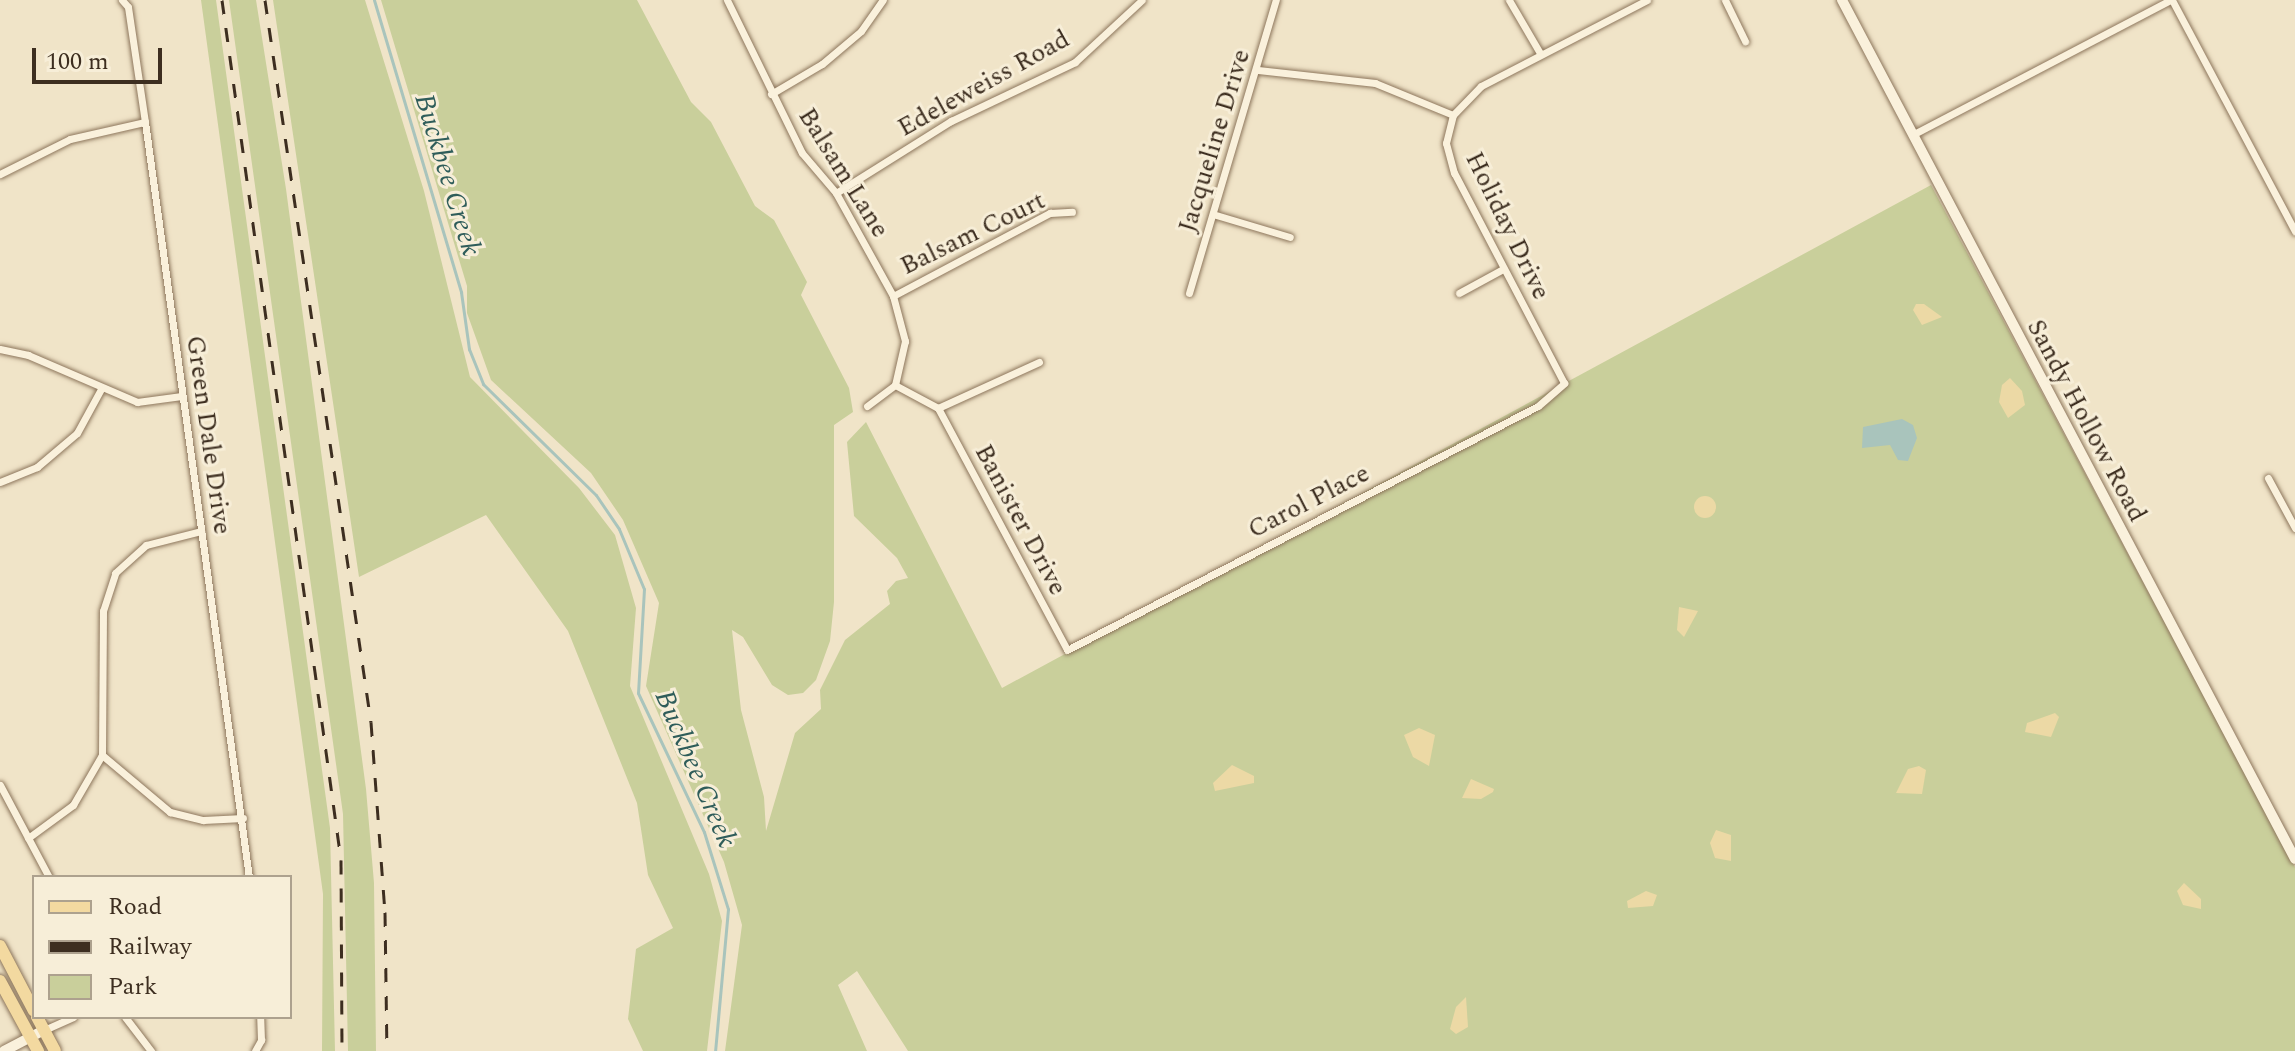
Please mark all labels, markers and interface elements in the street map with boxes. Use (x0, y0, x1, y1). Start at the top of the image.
street label: Edeleweiss Road (893, 24, 1075, 144)
scale bar (36, 32, 166, 82)
text: 100 m (46, 44, 109, 80)
street label: Jacqueline Drive (1172, 46, 1258, 236)
water label: Buckbee Creek (406, 90, 488, 260)
street label: Balsam Lane (791, 102, 895, 244)
street label: Holiday Drive (1458, 147, 1556, 305)
street label: Balsam Court (896, 186, 1050, 282)
street label: Sandy Hollow Road (2019, 314, 2153, 528)
street label: Green Dale Drive (179, 334, 237, 536)
street label: Banister Drive (967, 439, 1073, 601)
street label: Carol Place (1243, 458, 1375, 546)
water label: Buckbee Creek (647, 685, 743, 853)
legend (32, 875, 292, 1019)
text: Road (108, 889, 162, 925)
text: Railway (108, 929, 192, 965)
text: Park (108, 969, 158, 1005)

